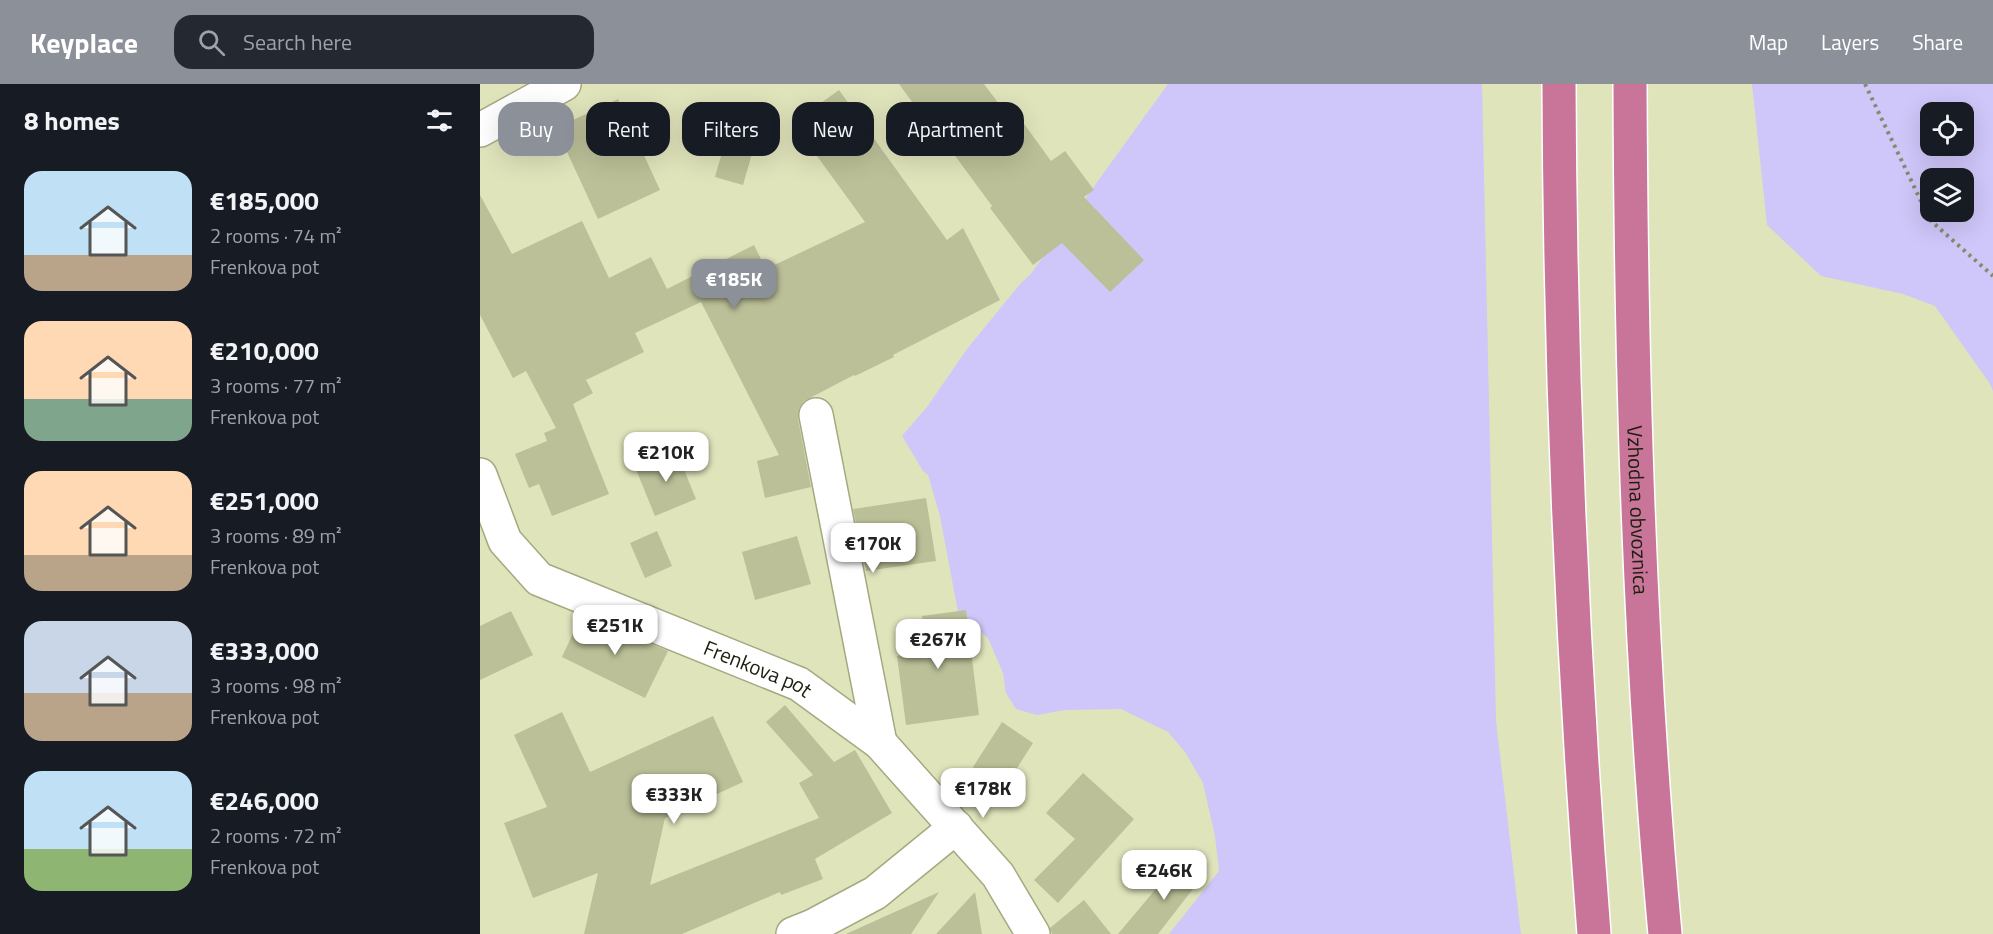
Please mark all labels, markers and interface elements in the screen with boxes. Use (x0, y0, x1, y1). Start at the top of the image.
search box (174, 15, 594, 69)
text: Keyplace (30, 21, 138, 64)
text: Search here (243, 25, 352, 59)
icon: search (195, 26, 228, 59)
text: Map (1749, 26, 1788, 58)
text: Layers (1821, 26, 1879, 58)
text: Share (1912, 26, 1963, 58)
text: 8 homes (24, 101, 120, 140)
chip: Buy (498, 102, 574, 156)
chip: Rent (586, 102, 670, 156)
chip: Filters (682, 102, 780, 156)
chip: New (792, 102, 874, 156)
chip: Apartment (886, 102, 1024, 156)
map controls (1920, 102, 1974, 222)
button: locate (1920, 102, 1974, 156)
icon: filters (423, 104, 456, 137)
button: layers (1920, 168, 1974, 222)
text: €185,000 (210, 181, 319, 220)
icon: home (72, 195, 144, 267)
text: 2 rooms · 74 m² (210, 220, 342, 251)
text: Frenkova pot (210, 251, 319, 282)
pin: €185K (692, 259, 776, 310)
text: €185K (706, 263, 762, 294)
text: €210,000 (210, 331, 319, 370)
icon: home (72, 345, 144, 417)
text: 3 rooms · 77 m² (210, 370, 342, 401)
text: Frenkova pot (210, 401, 319, 432)
street label: Vzhodna obvoznica (1619, 425, 1658, 596)
pin: €210K (624, 432, 708, 483)
text: €210K (638, 436, 694, 467)
text: €251,000 (210, 481, 319, 520)
icon: home (72, 495, 144, 567)
text: 3 rooms · 89 m² (210, 520, 342, 551)
pin: €170K (831, 523, 915, 574)
text: €170K (845, 527, 901, 558)
text: Frenkova pot (210, 551, 319, 582)
pin: €251K (573, 605, 657, 656)
text: €251K (587, 609, 643, 640)
pin: €267K (896, 619, 980, 670)
text: €267K (910, 623, 966, 654)
text: €333,000 (210, 631, 319, 670)
street label: Frenkova pot (699, 631, 820, 705)
icon: home (72, 645, 144, 717)
text: 3 rooms · 98 m² (210, 670, 342, 701)
text: Frenkova pot (210, 701, 319, 732)
pin: €178K (941, 768, 1025, 819)
text: €178K (955, 772, 1011, 803)
pin: €333K (632, 774, 716, 825)
text: €333K (646, 778, 702, 809)
text: €246,000 (210, 781, 319, 820)
icon: home (72, 795, 144, 867)
text: 2 rooms · 72 m² (210, 820, 342, 851)
pin: €246K (1122, 850, 1206, 901)
text: Frenkova pot (210, 851, 319, 882)
text: €246K (1136, 854, 1192, 885)

